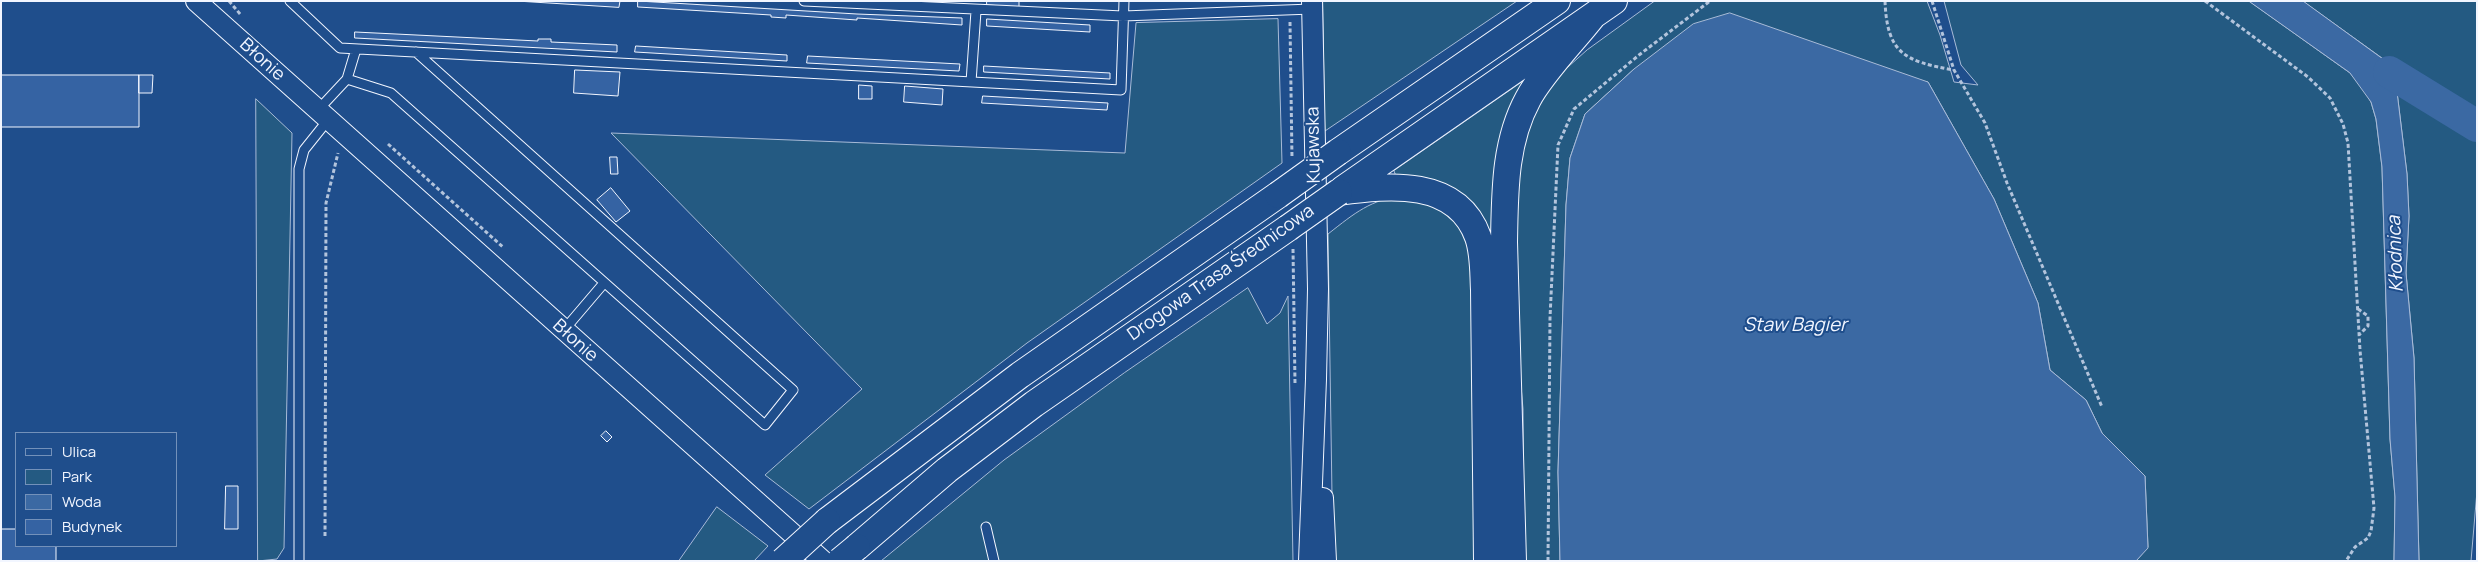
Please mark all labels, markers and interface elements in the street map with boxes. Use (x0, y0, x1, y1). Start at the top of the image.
street label: Błonie (235, 34, 289, 86)
street label: Kujawska (1303, 106, 1325, 184)
street label: Drogowa Trasa Średnicowa (1124, 200, 1318, 346)
water label: Kłodnica (2383, 215, 2409, 293)
street label: Błonie (548, 315, 602, 367)
water label: Staw Bagier (1743, 315, 1847, 337)
legend (15, 432, 178, 547)
text: Ulica (62, 441, 96, 462)
text: Park (62, 466, 92, 487)
text: Woda (62, 491, 101, 512)
text: Budynek (62, 516, 122, 537)

